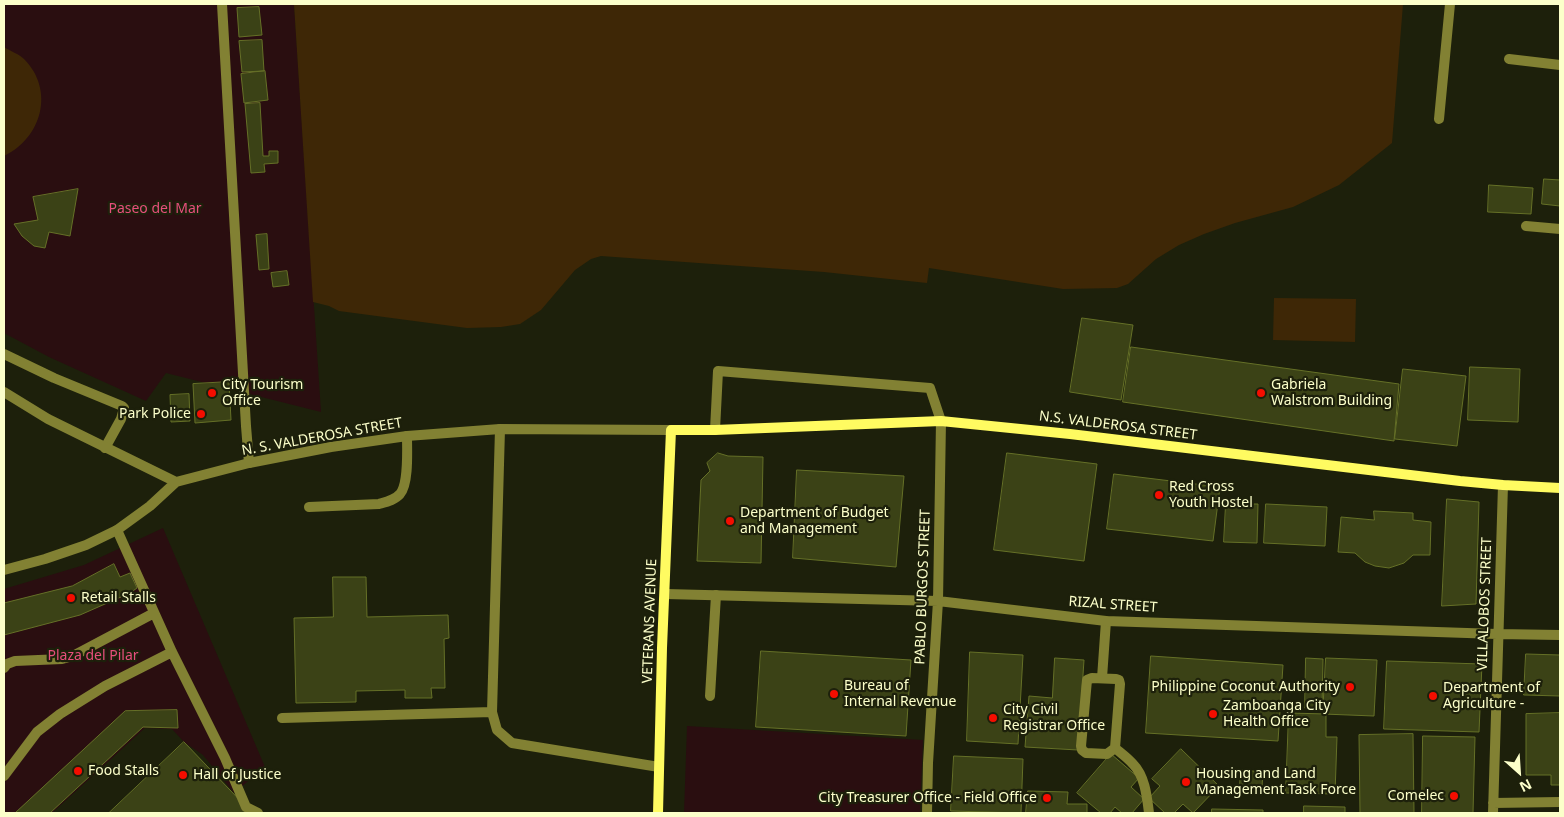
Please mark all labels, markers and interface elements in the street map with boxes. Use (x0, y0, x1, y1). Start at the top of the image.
park label: Paseo del Mar (108, 201, 202, 217)
place label: City Tourism Office (222, 377, 303, 410)
place label: Gabriela Walstrom Building (1271, 377, 1392, 410)
marker: City Tourism Office (206, 387, 218, 399)
marker: Gabriela Walstrom Building (1255, 387, 1267, 399)
place label: Park Police (119, 406, 191, 422)
marker: Park Police (195, 408, 207, 420)
street label: N.S. VALDEROSA STREET (1038, 408, 1198, 444)
street label: N. S. VALDEROSA STREET (240, 415, 404, 459)
place label: Red Cross Youth Hostel (1169, 479, 1253, 512)
marker: Red Cross Youth Hostel (1153, 489, 1165, 501)
place label: Department of Budget and Management (740, 505, 889, 538)
street label: PABLO BURGOS STREET (912, 509, 934, 665)
marker: Department of Budget and Management (724, 515, 736, 527)
street label: VILLALOBOS STREET (1474, 537, 1496, 671)
street label: VETERANS AVENUE (639, 558, 661, 684)
place label: Retail Stalls (81, 590, 156, 606)
marker: Retail Stalls (65, 592, 77, 604)
street label: RIZAL STREET (1068, 594, 1158, 616)
park label: Plaza del Pilar (47, 648, 139, 664)
place label: Bureau of Internal Revenue (844, 678, 956, 710)
place label: Philippine Coconut Authority (1151, 679, 1340, 695)
place label: Department of Agriculture - (1443, 680, 1540, 712)
marker: Philippine Coconut Authority (1344, 681, 1356, 693)
marker: Bureau of Internal Revenue (828, 688, 840, 700)
marker: Department of Agriculture - (1427, 690, 1439, 702)
place label: Zamboanga City Health Office (1223, 698, 1330, 730)
place label: City Civil Registrar Office (1003, 702, 1105, 734)
marker: Zamboanga City Health Office (1207, 708, 1219, 720)
marker: City Civil Registrar Office (987, 712, 999, 724)
north arrow (1494, 747, 1544, 797)
place label: Food Stalls (88, 763, 159, 779)
marker: Food Stalls (72, 765, 84, 777)
place label: Housing and Land Management Task Force (1196, 766, 1356, 799)
place label: Hall of Justice (193, 767, 281, 783)
marker: Hall of Justice (177, 769, 189, 781)
text: N (1517, 775, 1535, 797)
marker: Housing and Land Management Task Force (1180, 776, 1192, 788)
place label: Comelec (1387, 788, 1444, 804)
place label: City Treasurer Office - Field Office (818, 790, 1037, 806)
marker: Comelec (1448, 790, 1460, 802)
marker: City Treasurer Office - Field Office (1041, 792, 1053, 804)

